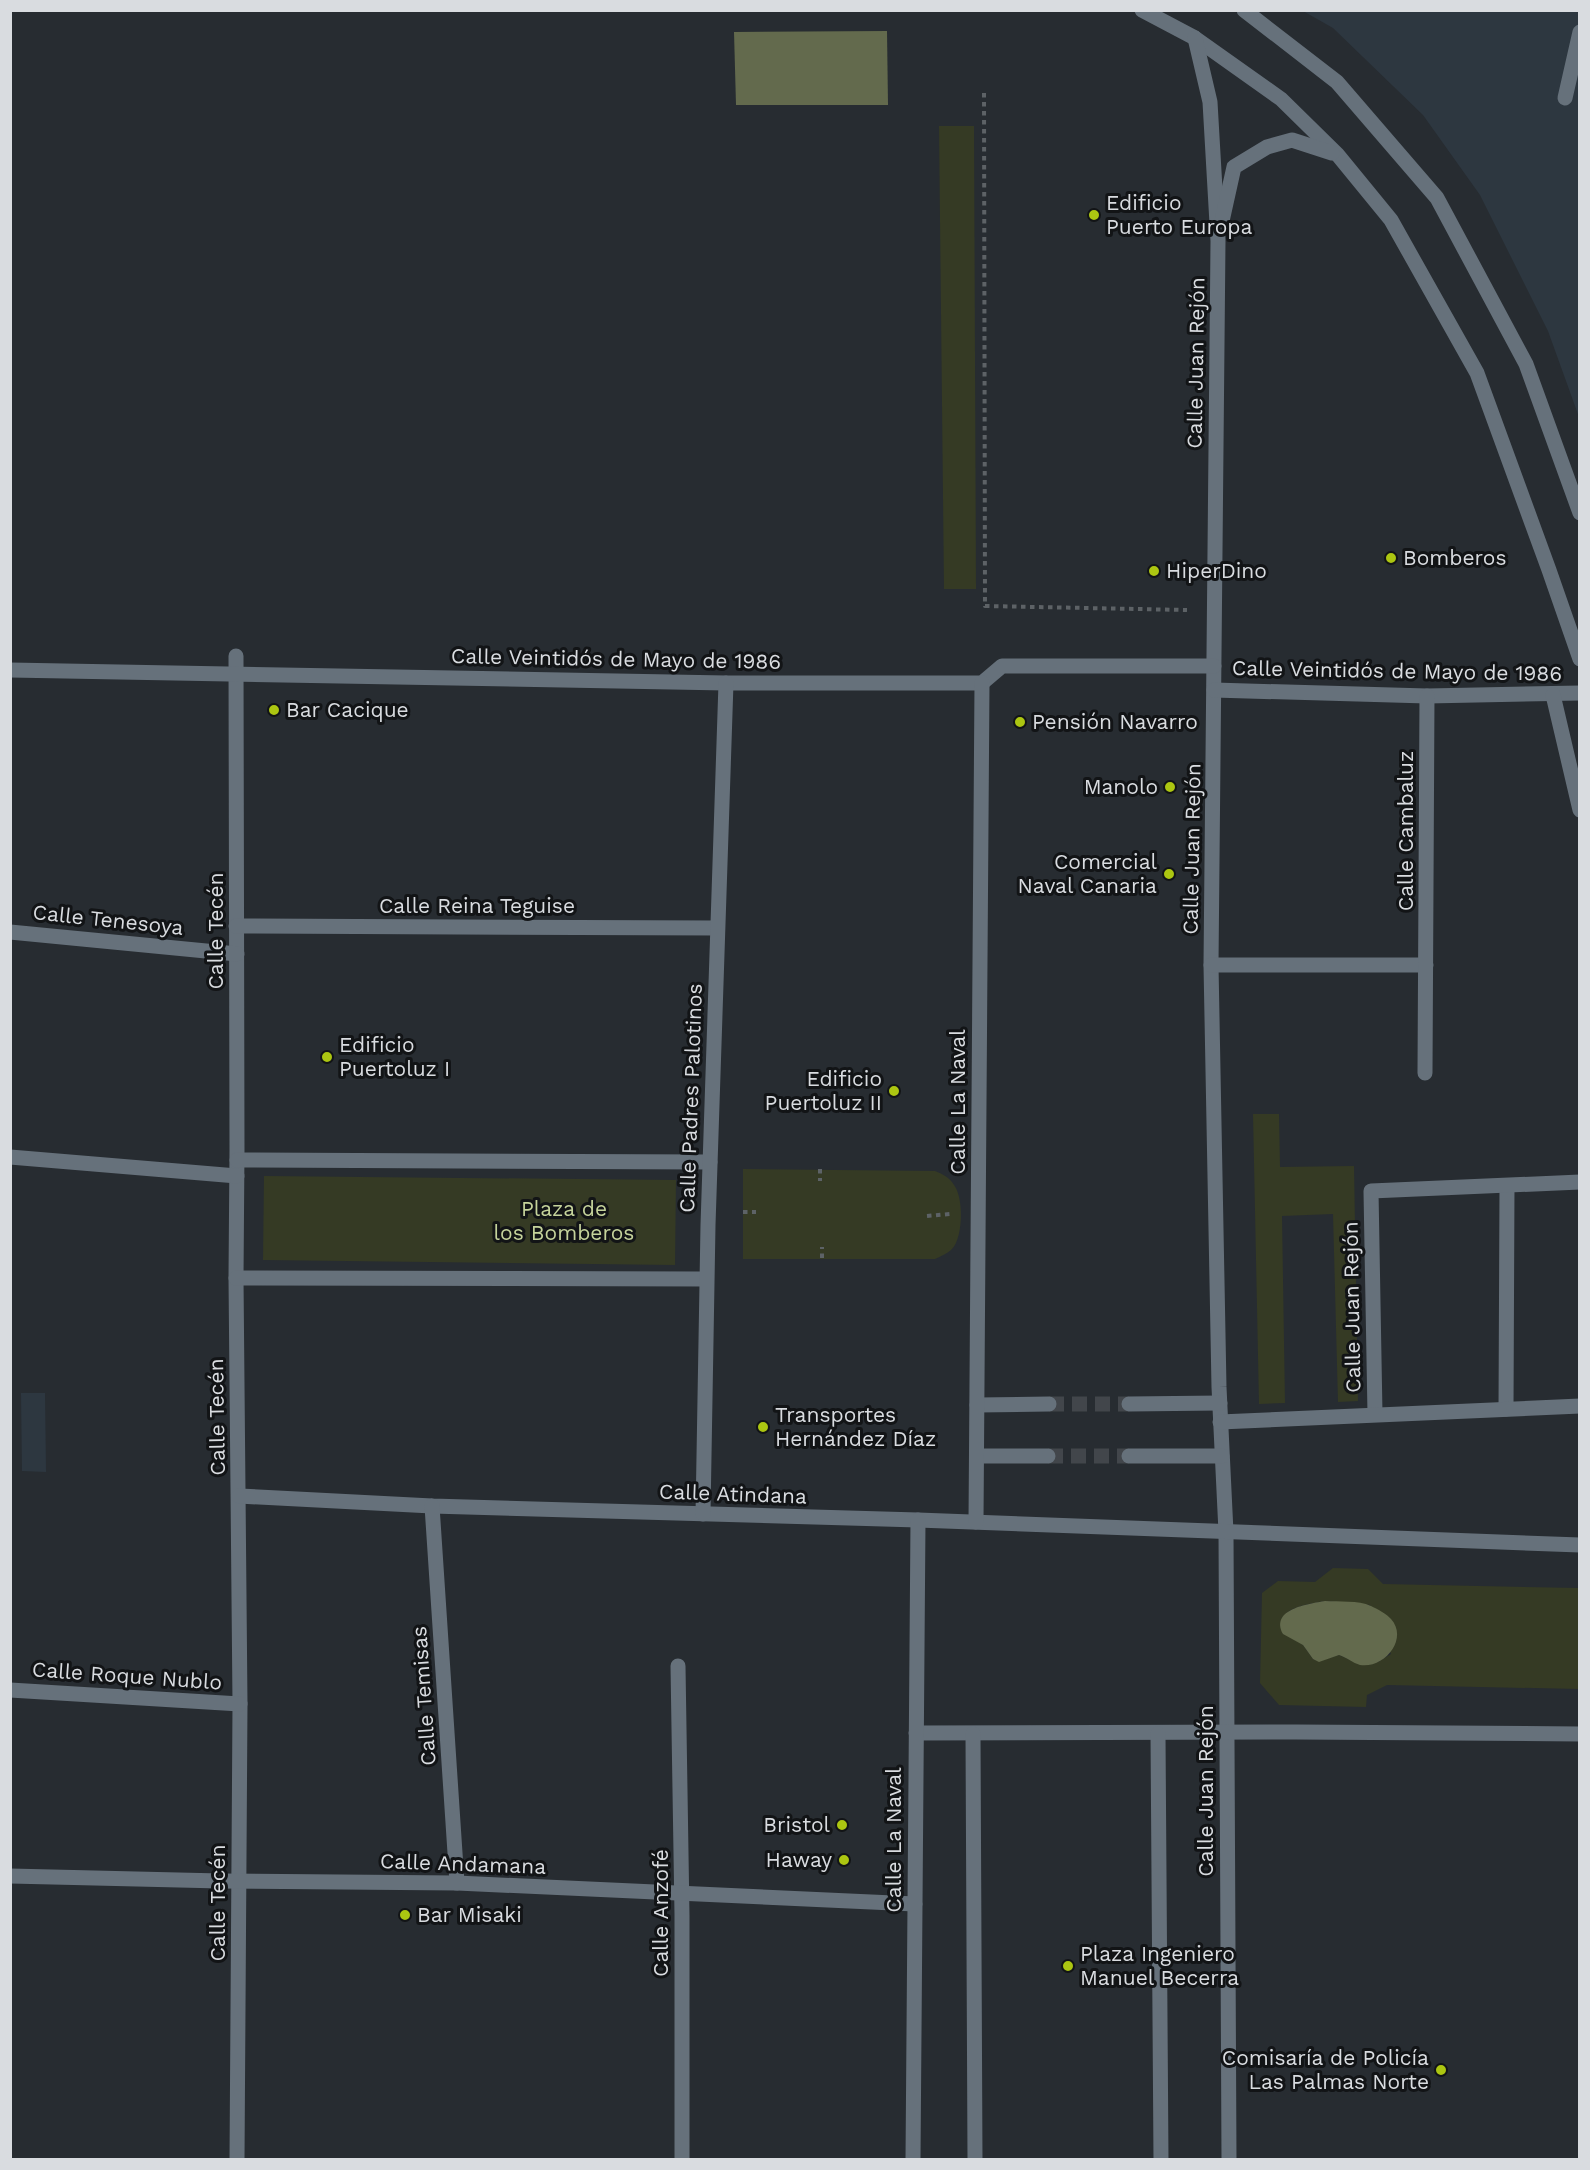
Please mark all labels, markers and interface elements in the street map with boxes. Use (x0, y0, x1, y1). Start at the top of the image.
place label: Edificio Puerto Europa (1106, 190, 1252, 239)
marker: Edificio Puerto Europa (1087, 208, 1101, 222)
street label: Calle Juan Rejón (1182, 277, 1209, 449)
place label: Bomberos (1403, 545, 1507, 570)
marker: Bomberos (1384, 551, 1398, 565)
place label: HiperDino (1166, 558, 1267, 583)
marker: HiperDino (1147, 564, 1161, 578)
street label: Calle Veintidós de Mayo de 1986 (451, 643, 781, 674)
street label: Calle Veintidós de Mayo de 1986 (1232, 655, 1562, 686)
place label: Bar Cacique (286, 697, 409, 722)
marker: Bar Cacique (267, 703, 281, 717)
place label: Pensión Navarro (1032, 709, 1198, 734)
marker: Pensión Navarro (1013, 715, 1027, 729)
street label: Calle Cambaluz (1393, 751, 1418, 911)
street label: Calle Juan Rejón (1178, 763, 1205, 935)
place label: Manolo (1084, 774, 1158, 799)
marker: Manolo (1163, 780, 1177, 794)
place label: Comercial Naval Canaria (1018, 849, 1158, 898)
marker: Comercial Naval Canaria (1162, 867, 1176, 881)
street label: Calle Tecén (203, 872, 228, 990)
street label: Calle Reina Teguise (379, 893, 575, 918)
street label: Calle Tenesoya (32, 899, 185, 940)
street label: Calle Padres Palotinos (674, 983, 707, 1213)
street label: Calle La Naval (945, 1029, 970, 1175)
place label: Edificio Puertoluz I (339, 1032, 450, 1081)
marker: Edificio Puertoluz I (320, 1050, 334, 1064)
place label: Edificio Puertoluz II (765, 1066, 882, 1115)
marker: Edificio Puertoluz II (887, 1084, 901, 1098)
park label: Plaza de los Bomberos (494, 1196, 634, 1245)
street label: Calle Juan Rejón (1338, 1221, 1365, 1393)
street label: Calle Tecén (203, 1358, 230, 1476)
place label: Transportes Hernández Díaz (775, 1402, 936, 1451)
marker: Transportes Hernández Díaz (756, 1420, 770, 1434)
street label: Calle Atindana (659, 1478, 808, 1509)
street label: Calle Temisas (406, 1625, 441, 1767)
street label: Calle Roque Nublo (31, 1656, 223, 1695)
street label: Calle Juan Rejón (1193, 1705, 1218, 1877)
street label: Calle La Naval (881, 1767, 906, 1913)
place label: Bristol (763, 1812, 831, 1837)
marker: Bristol (835, 1818, 849, 1832)
street label: Calle Tecén (205, 1844, 230, 1962)
place label: Haway (766, 1847, 832, 1872)
street label: Calle Andamana (379, 1848, 547, 1879)
street label: Calle Anzofé (648, 1849, 673, 1977)
marker: Haway (837, 1853, 851, 1867)
place label: Bar Misaki (417, 1902, 522, 1927)
marker: Bar Misaki (398, 1908, 412, 1922)
place label: Plaza Ingeniero Manuel Becerra (1080, 1941, 1239, 1990)
marker: Plaza Ingeniero Manuel Becerra (1061, 1959, 1075, 1973)
place label: Comisaría de Policía Las Palmas Norte (1222, 2045, 1429, 2094)
marker: Comisaría de Policía Las Palmas Norte (1434, 2063, 1448, 2077)

